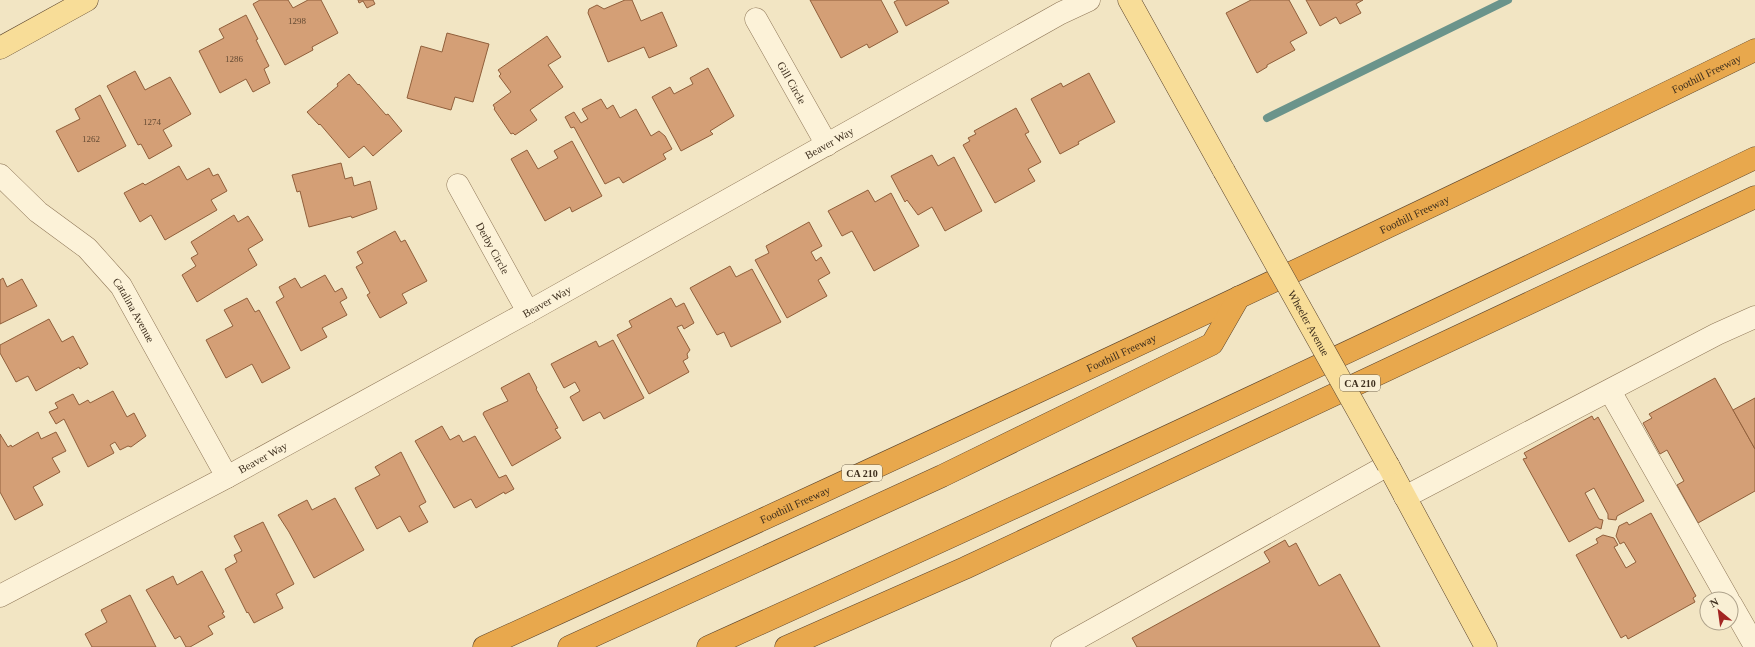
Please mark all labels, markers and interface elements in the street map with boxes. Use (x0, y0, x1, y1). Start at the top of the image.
house number: 1298 (288, 16, 307, 26)
street label: Foothill Freeway (1670, 52, 1743, 96)
house number: 1286 (225, 54, 244, 64)
street label: Gill Circle (775, 59, 809, 106)
house number: 1274 (143, 117, 162, 127)
street label: Beaver Way (803, 124, 856, 161)
house number: 1262 (82, 134, 100, 144)
street label: Foothill Freeway (1378, 192, 1451, 236)
street label: Derby Circle (474, 220, 512, 276)
street label: Catalina Avenue (111, 275, 157, 344)
street label: Beaver Way (520, 283, 573, 320)
street label: Wheeler Avenue (1286, 288, 1332, 358)
street label: Foothill Freeway (1085, 331, 1159, 374)
road number: CA 210 (1340, 375, 1380, 391)
street label: Beaver Way (236, 439, 290, 476)
road number: CA 210 (842, 465, 882, 481)
street label: Foothill Freeway (758, 483, 832, 526)
north arrow (1699, 591, 1739, 631)
text: N (1708, 595, 1721, 609)

